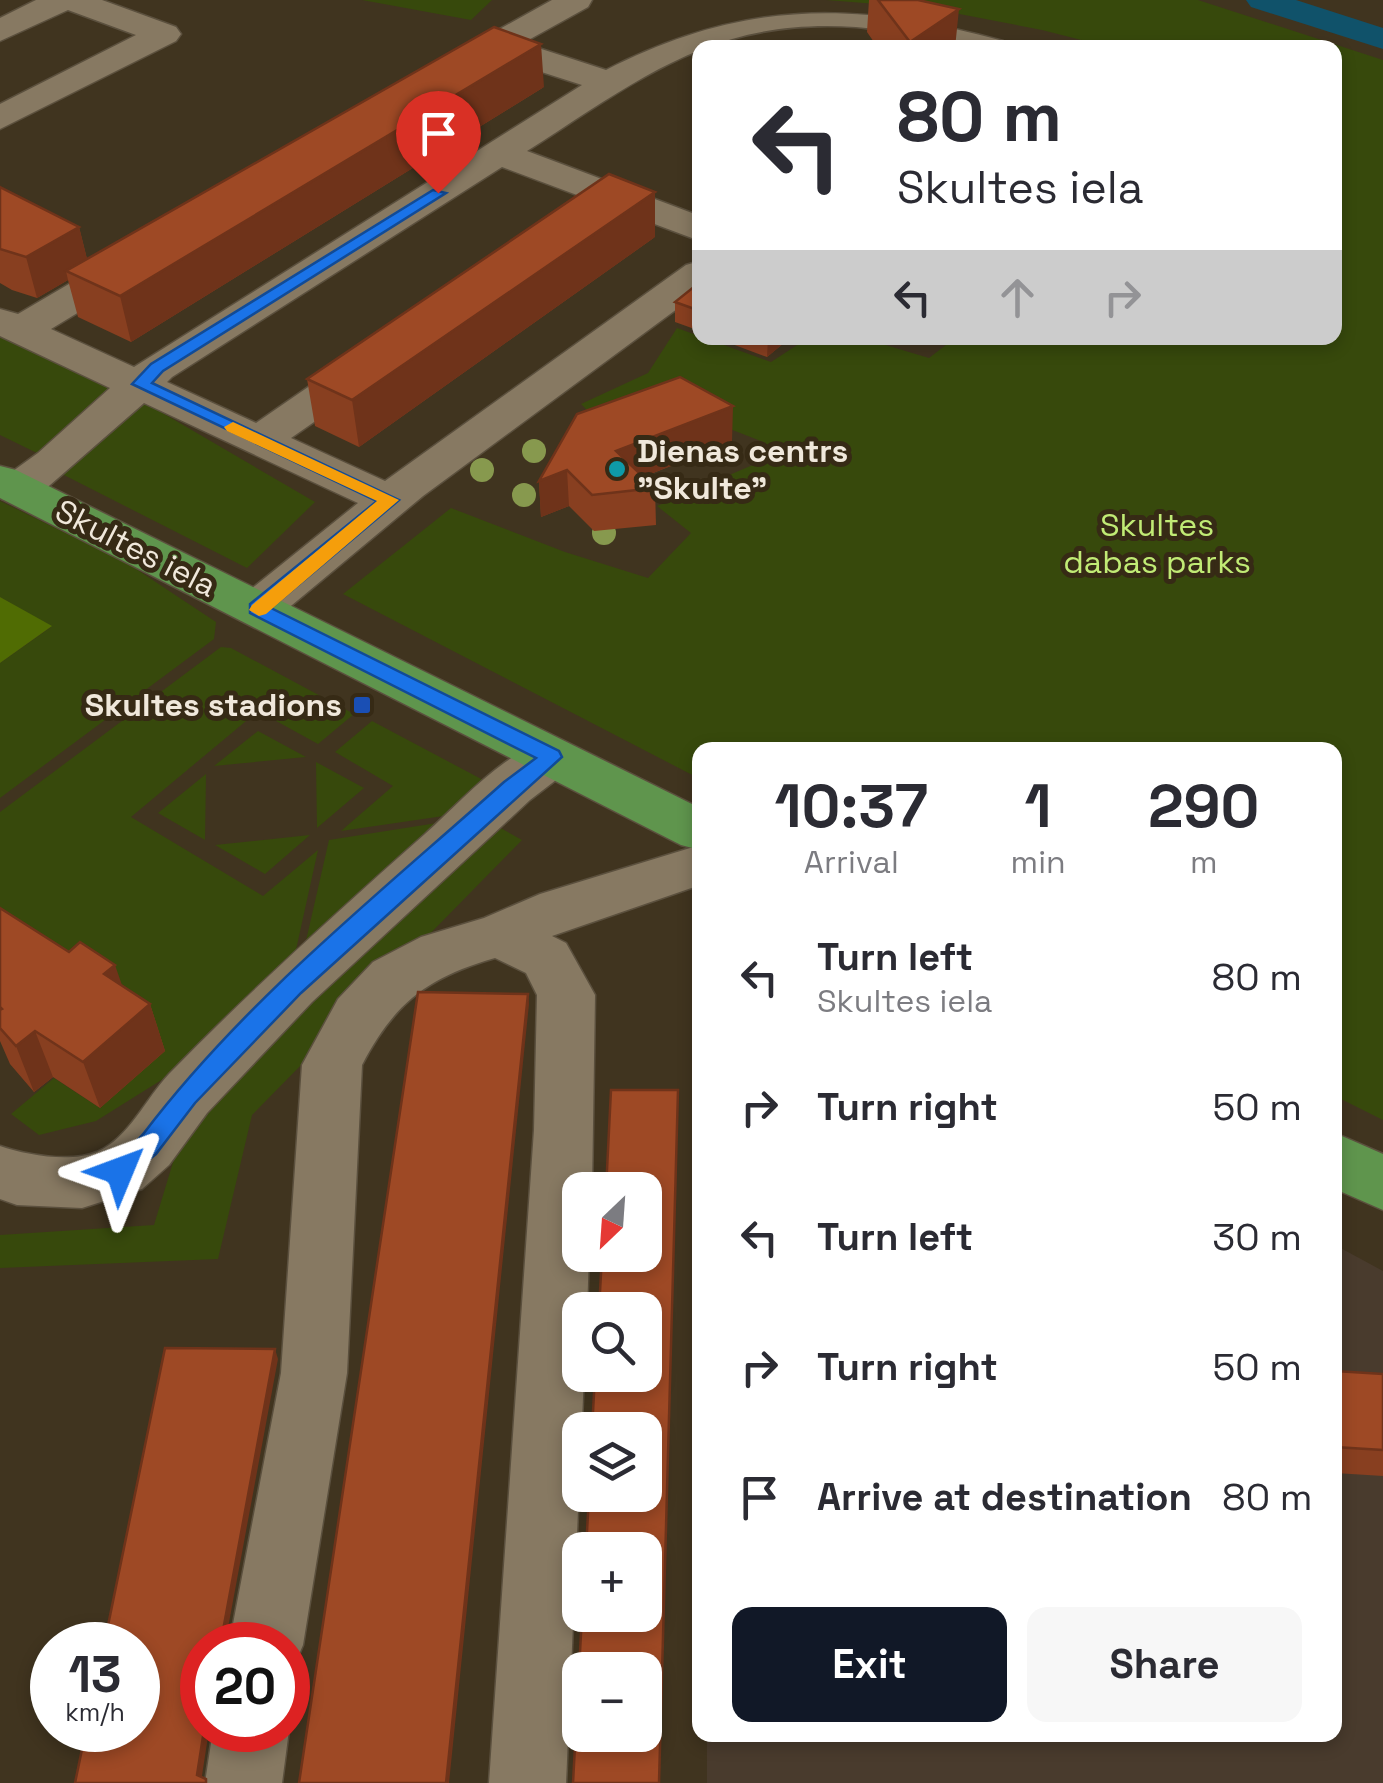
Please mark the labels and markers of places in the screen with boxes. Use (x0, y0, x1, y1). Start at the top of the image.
pin (396, 91, 481, 194)
place label: Dienas centrs "Skulte" (637, 431, 848, 508)
marker: Dienas centrs "Skulte" (606, 458, 628, 480)
place label: Skultes stadions (85, 685, 342, 725)
marker: Skultes stadions (351, 694, 373, 716)

